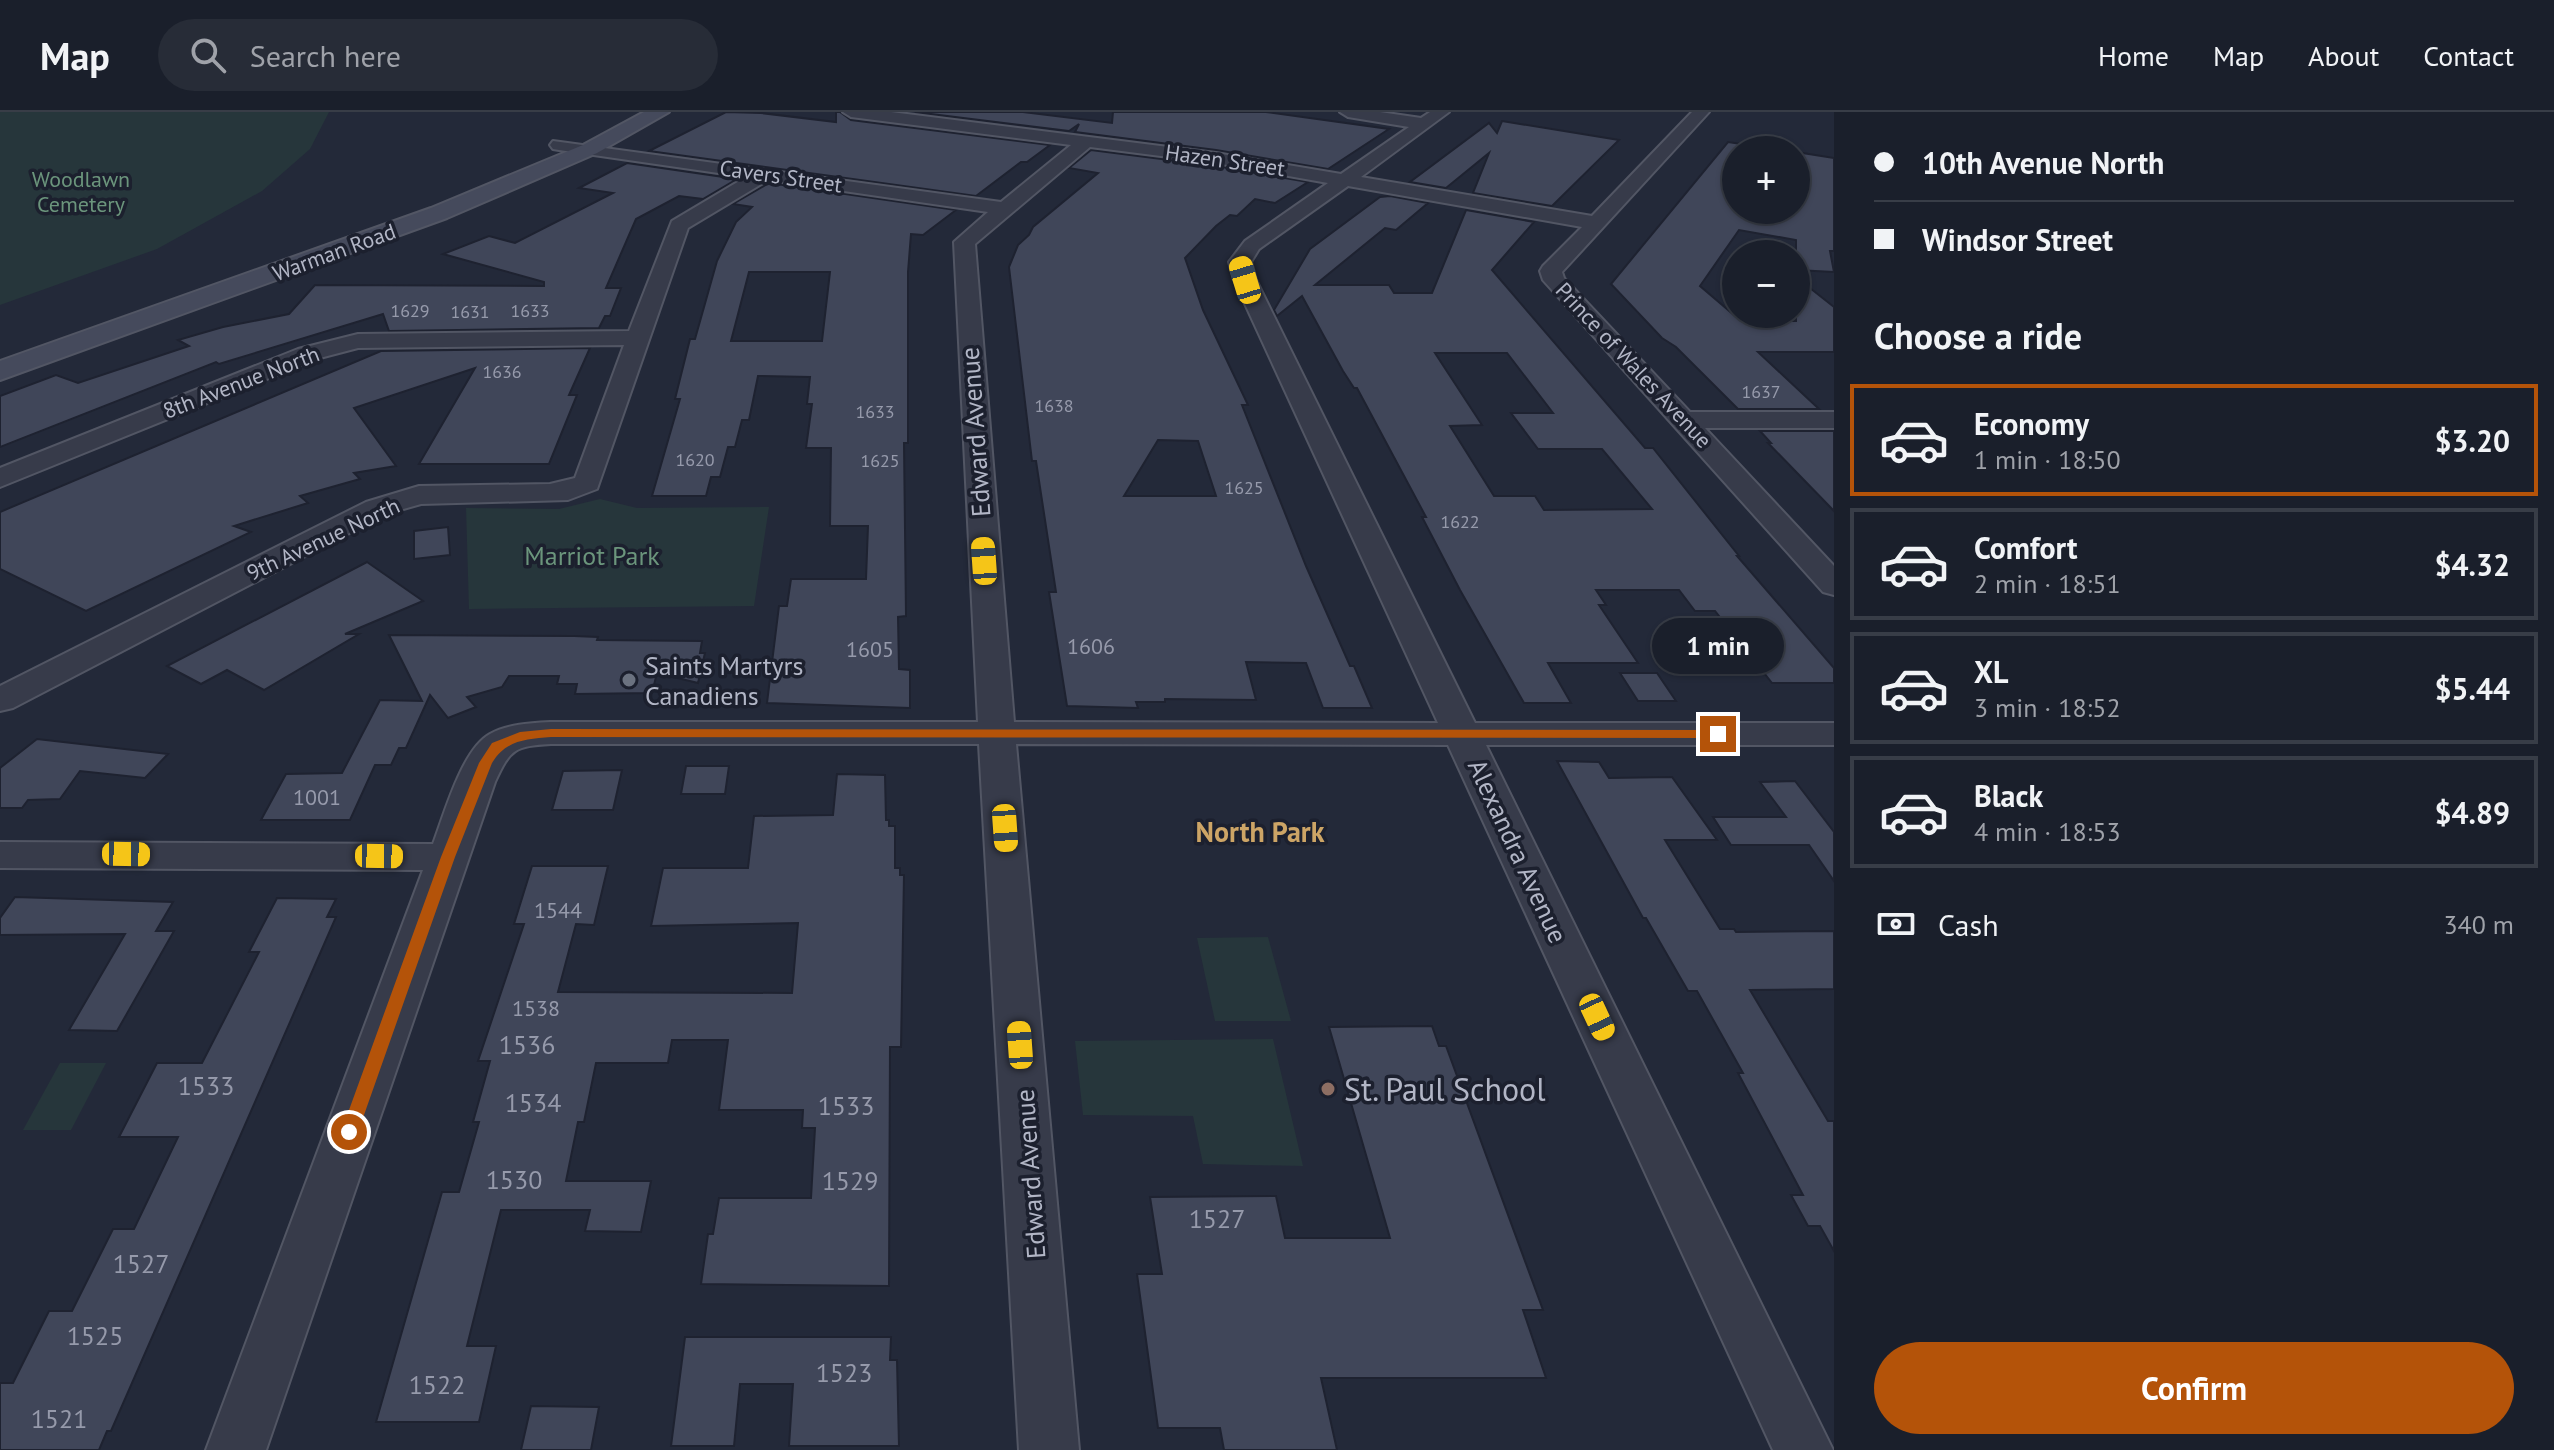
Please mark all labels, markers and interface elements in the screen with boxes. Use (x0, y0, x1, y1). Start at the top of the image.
search box (158, 19, 718, 91)
text: Map (40, 31, 110, 80)
icon: search (186, 33, 230, 77)
text: Search here (250, 36, 401, 75)
text: Home (2098, 37, 2169, 74)
text: Map (2213, 37, 2264, 74)
text: About (2308, 37, 2379, 74)
text: Contact (2423, 37, 2514, 74)
map controls (1722, 136, 1810, 328)
button: + (1722, 136, 1810, 224)
street label: Hazen Street (1163, 138, 1287, 182)
text: 10th Avenue North (1922, 143, 2164, 182)
street label: Cavers Street (718, 154, 845, 199)
park label: Woodlawn Cemetery (32, 165, 130, 218)
street label: Warman Road (269, 217, 399, 287)
text: Windsor Street (1922, 220, 2113, 259)
button: − (1722, 240, 1810, 328)
car (1227, 254, 1263, 306)
street label: Prince of Wales Avenue (1550, 276, 1718, 454)
house number: 1629 (390, 299, 430, 322)
house number: 1633 (510, 299, 550, 322)
house number: 1631 (450, 300, 490, 323)
text: Choose a ride (1874, 312, 2082, 359)
street label: 8th Avenue North (159, 339, 323, 425)
street label: Edward Avenue (953, 346, 997, 518)
house number: 1636 (482, 360, 522, 383)
house number: 1637 (1741, 380, 1781, 403)
house number: 1638 (1034, 394, 1074, 417)
house number: 1633 (855, 400, 895, 423)
icon: car (1878, 404, 1950, 476)
text: Economy (1974, 404, 2089, 443)
text: $3.20 (2435, 421, 2510, 460)
text: 1 min · 18:50 (1974, 443, 2121, 476)
house number: 1620 (675, 448, 715, 471)
house number: 1625 (860, 449, 900, 472)
house number: 1625 (1224, 476, 1264, 499)
street label: 9th Avenue North (242, 491, 404, 587)
house number: 1622 (1440, 510, 1480, 533)
icon: car (1878, 528, 1950, 600)
text: Comfort (1974, 528, 2077, 567)
car (970, 536, 998, 586)
park label: Marriot Park (524, 539, 660, 572)
text: $4.32 (2435, 545, 2510, 584)
text: 2 min · 18:51 (1974, 567, 2121, 600)
callout: 1 min (1652, 618, 1784, 674)
text: 1 min (1686, 629, 1750, 662)
house number: 1606 (1067, 632, 1115, 660)
house number: 1605 (846, 635, 894, 663)
place label: Saints Martyrs Canadiens (645, 649, 803, 712)
icon: car (1878, 652, 1950, 724)
text: XL (1974, 652, 2008, 691)
text: $5.44 (2435, 669, 2510, 708)
marker: Saints Martyrs Canadiens (620, 671, 638, 689)
text: 3 min · 18:52 (1974, 691, 2121, 724)
route end (1700, 716, 1736, 752)
street label: Alexandra Avenue (1461, 754, 1575, 948)
icon: car (1878, 776, 1950, 848)
text: Black (1974, 776, 2043, 815)
house number: 1001 (293, 783, 341, 811)
text: $4.89 (2435, 793, 2510, 832)
car (991, 803, 1019, 853)
district label: North Park (1196, 813, 1325, 850)
text: 4 min · 18:53 (1974, 815, 2121, 848)
car (102, 842, 150, 866)
car (355, 844, 403, 868)
house number: 1544 (534, 896, 582, 924)
icon: cash (1874, 902, 1918, 946)
text: Cash (1938, 905, 1999, 944)
text: 340 m (2443, 908, 2514, 941)
car (1576, 990, 1618, 1044)
house number: 1538 (512, 994, 560, 1022)
car (1006, 1020, 1034, 1070)
house number: 1536 (499, 1028, 555, 1061)
place label: St. Paul School (1344, 1068, 1546, 1110)
house number: 1533 (178, 1069, 234, 1102)
marker: St. Paul School (1319, 1080, 1337, 1098)
house number: 1534 (505, 1086, 561, 1119)
street label: Edward Avenue (1008, 1088, 1052, 1260)
house number: 1533 (818, 1089, 874, 1122)
route start (331, 1114, 367, 1150)
house number: 1530 (486, 1163, 542, 1196)
house number: 1529 (822, 1164, 878, 1197)
house number: 1527 (1189, 1202, 1245, 1235)
house number: 1527 (113, 1247, 169, 1280)
house number: 1525 (67, 1319, 123, 1352)
button: Confirm (1874, 1342, 2514, 1434)
house number: 1523 (816, 1356, 872, 1389)
house number: 1522 (409, 1368, 465, 1401)
house number: 1521 (31, 1402, 87, 1435)

